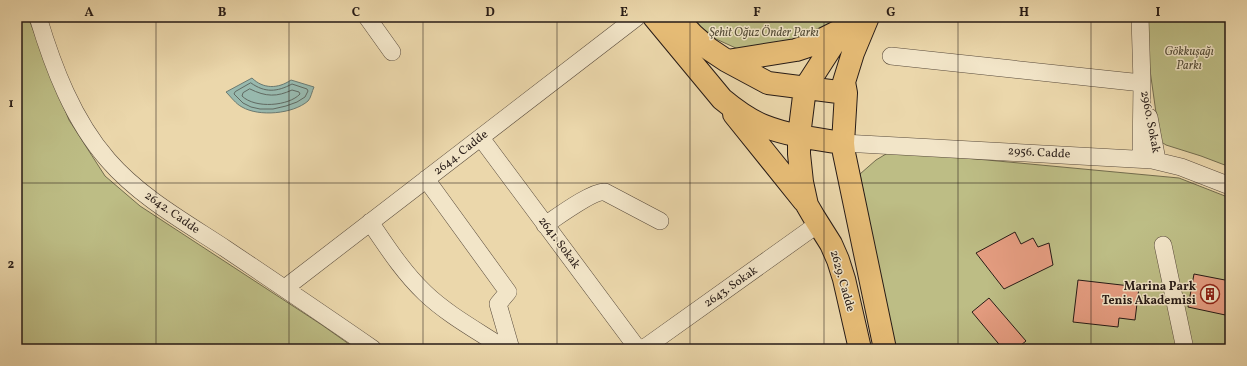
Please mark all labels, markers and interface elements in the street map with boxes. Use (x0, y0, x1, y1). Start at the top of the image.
text: A (84, 4, 94, 22)
text: B (218, 4, 227, 22)
text: C (352, 4, 360, 22)
text: D (485, 4, 495, 22)
text: E (620, 4, 628, 22)
text: F (753, 4, 761, 22)
text: G (886, 4, 896, 22)
text: H (1019, 4, 1029, 22)
text: I (1156, 4, 1161, 22)
park label: Şehit Oğuz Önder Parkı (709, 24, 819, 41)
park label: Gökkuşağı Parkı (1164, 44, 1214, 74)
street label: 2960. Sokak (1136, 89, 1164, 155)
text: 1 (8, 95, 14, 113)
street label: 2644. Cadde (431, 127, 492, 179)
street label: 2956. Cadde (1007, 143, 1071, 163)
street label: 2642. Cadde (141, 188, 203, 238)
street label: 2641. Sokak (534, 214, 584, 273)
street label: 2629. Cadde (826, 248, 859, 314)
text: 2 (8, 256, 15, 274)
street label: 2643. Sokak (701, 262, 761, 311)
place label: Marina Park Tenis Akademisi (1102, 279, 1197, 309)
building icon: Marina Park Tenis Akademisi (1199, 283, 1221, 305)

